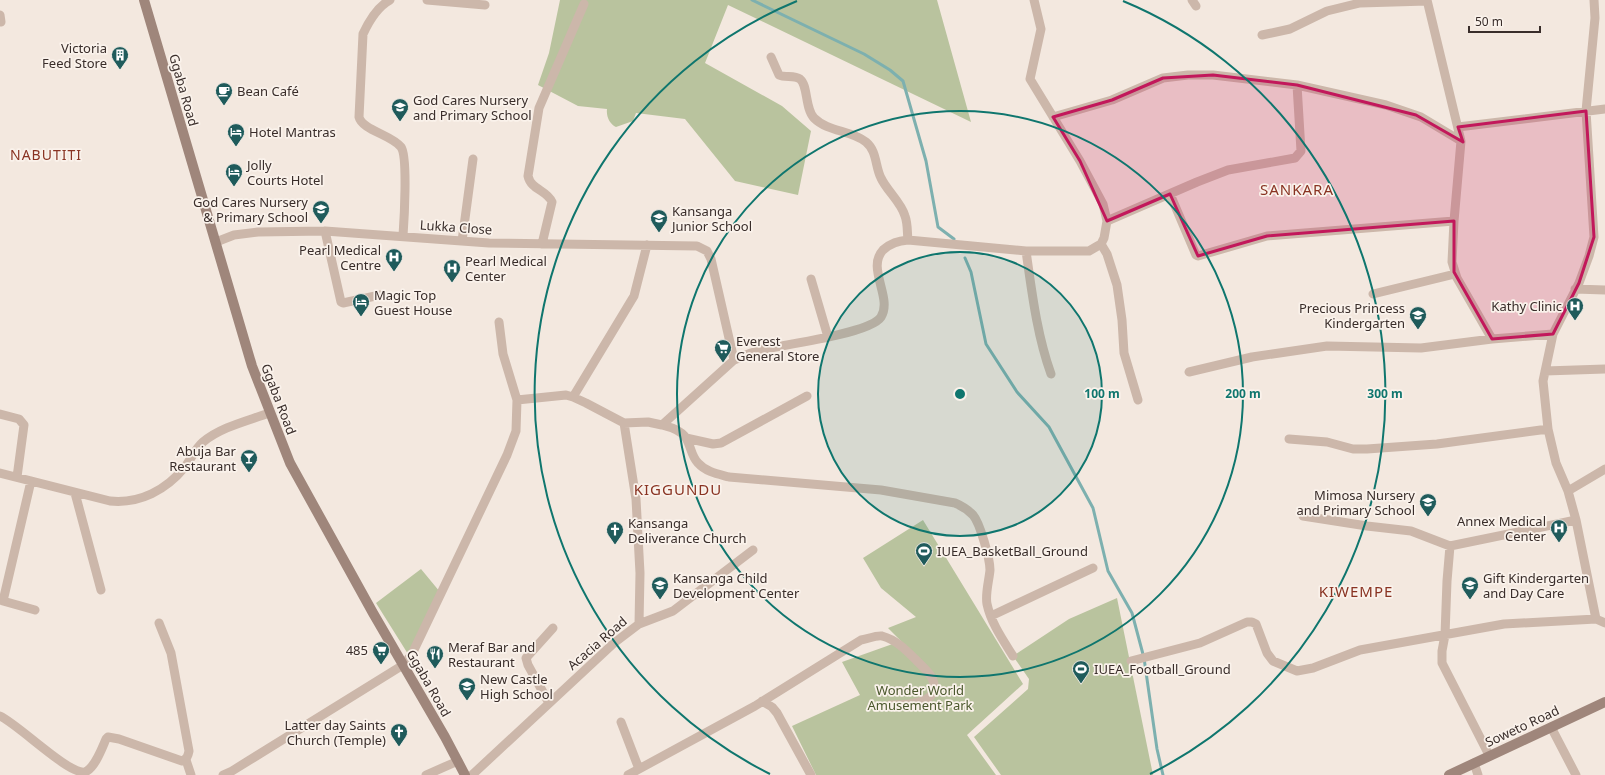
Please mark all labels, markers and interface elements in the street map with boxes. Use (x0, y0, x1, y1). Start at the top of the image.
scale bar (1469, 8, 1540, 34)
text: 50 m (1475, 13, 1503, 30)
place label: Victoria Feed Store (42, 39, 107, 72)
building icon: Victoria Feed Store (110, 45, 130, 70)
street label: Ggaba Road (165, 52, 203, 128)
cafe icon: Bean Café (214, 81, 234, 106)
place label: Bean Café (237, 82, 299, 100)
place label: God Cares Nursery and Primary School (413, 91, 532, 124)
school or university icon: God Cares Nursery and Primary School (390, 97, 410, 122)
hotel icon: Hotel Mantras (226, 122, 246, 147)
place label: Hotel Mantras (249, 123, 336, 141)
district label: NABUTITI (10, 145, 82, 164)
place label: Jolly Courts Hotel (245, 156, 324, 189)
hotel icon: Jolly Courts Hotel (224, 162, 244, 187)
district label: SANKARA (1260, 179, 1334, 199)
place label: God Cares Nursery & Primary School (193, 193, 308, 226)
school or university icon: God Cares Nursery & Primary School (311, 199, 331, 224)
place label: Kansanga Junior School (670, 202, 752, 235)
school or university icon: Kansanga Junior School (649, 208, 669, 233)
street label: Lukka Close (419, 215, 493, 239)
place label: Pearl Medical Centre (299, 241, 381, 274)
hospital icon: Pearl Medical Centre (384, 247, 404, 272)
place label: Pearl Medical Center (465, 252, 547, 285)
hospital icon: Pearl Medical Center (442, 258, 462, 283)
place label: Magic Top Guest House (374, 286, 452, 319)
hotel icon: Magic Top Guest House (351, 292, 371, 317)
hospital icon: Kathy Clinic (1565, 296, 1585, 321)
place label: Kathy Clinic (1491, 297, 1562, 315)
place label: Precious Princess Kindergarten (1299, 299, 1405, 332)
school or university icon: Precious Princess Kindergarten (1408, 305, 1428, 330)
place label: Everest General Store (736, 332, 819, 365)
supermarket icon: Everest General Store (713, 338, 733, 363)
street label: Ggaba Road (257, 361, 301, 437)
text: 100 m (1084, 385, 1120, 402)
text: 200 m (1225, 385, 1261, 402)
text: 300 m (1367, 385, 1403, 402)
centre of rings (953, 387, 967, 401)
place label: Abuja Bar Restaurant (169, 442, 237, 475)
bar icon: Abuja Bar Restaurant (239, 448, 259, 473)
district label: KIGGUNDU (634, 479, 722, 499)
place label: Mimosa Nursery and Primary School (1296, 486, 1415, 519)
school or university icon: Mimosa Nursery and Primary School (1418, 492, 1438, 517)
place label: Annex Medical Center (1457, 512, 1547, 545)
place label: Kansanga Deliverance Church (628, 514, 747, 547)
hospital icon: Annex Medical Center (1549, 518, 1569, 543)
church icon: Kansanga Deliverance Church (605, 520, 625, 545)
sports icon: IUEA_BasketBall_Ground (914, 541, 934, 566)
place label: IUEA_BasketBall_Ground (937, 542, 1088, 560)
place label: Kansanga Child Development Center (673, 569, 800, 602)
place label: Gift Kindergarten and Day Care (1483, 569, 1589, 602)
school or university icon: Kansanga Child Development Center (650, 575, 670, 600)
school or university icon: Gift Kindergarten and Day Care (1460, 575, 1480, 600)
district label: KIWEMPE (1319, 581, 1393, 601)
street label: Acacia Road (563, 612, 631, 674)
place label: Meraf Bar and Restaurant (448, 638, 535, 671)
supermarket icon: 485 (371, 640, 391, 665)
place label: 485 (346, 641, 368, 659)
restaurant icon: Meraf Bar and Restaurant (425, 644, 445, 669)
street label: Ggaba Road (403, 646, 455, 720)
sports icon: IUEA_Football_Ground (1071, 659, 1091, 684)
place label: IUEA_Football_Ground (1094, 660, 1231, 678)
place label: New Castle High School (480, 670, 553, 703)
school or university icon: New Castle High School (457, 676, 477, 701)
park label: Wonder World Amusement Park (867, 681, 973, 714)
street label: Soweto Road (1482, 701, 1562, 751)
place label: Latter day Saints Church (Temple) (284, 716, 386, 749)
church icon: Latter day Saints Church (Temple) (389, 722, 409, 747)

